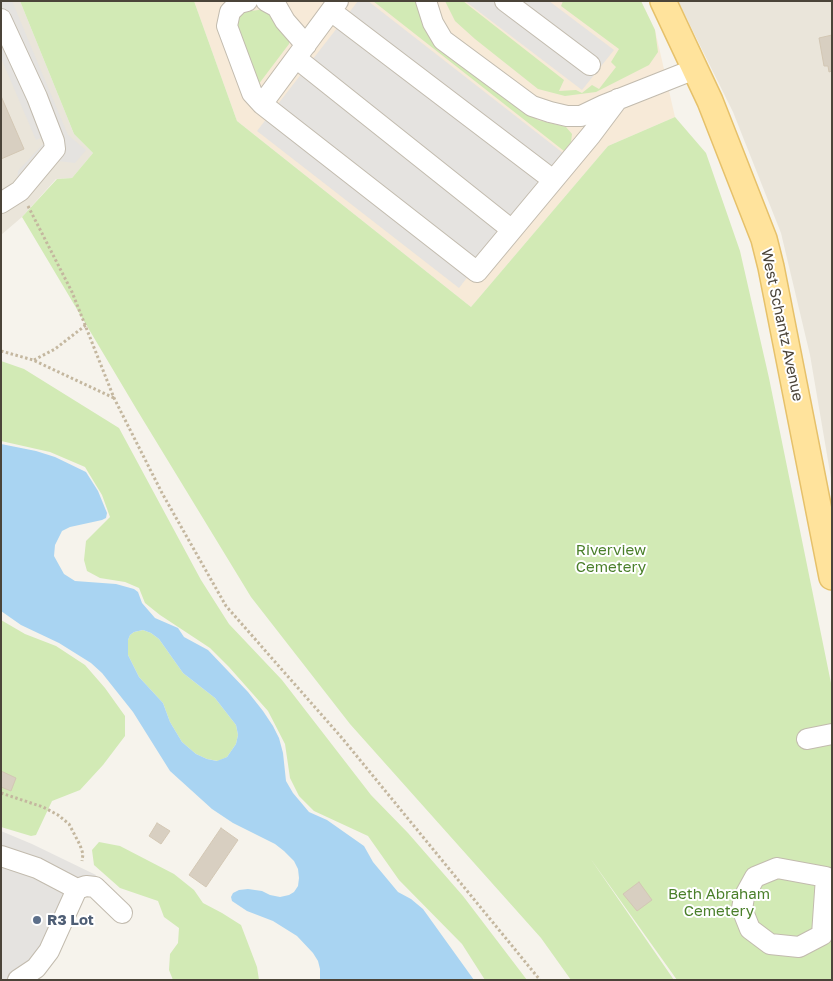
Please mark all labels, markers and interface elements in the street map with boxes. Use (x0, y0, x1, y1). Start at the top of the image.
street label: West Schantz Avenue (757, 247, 807, 403)
park label: Riverview Cemetery (576, 541, 646, 576)
park label: Beth Abraham Cemetery (668, 885, 770, 920)
place label: R3 Lot (47, 911, 94, 929)
marker: R3 Lot (31, 914, 43, 926)

